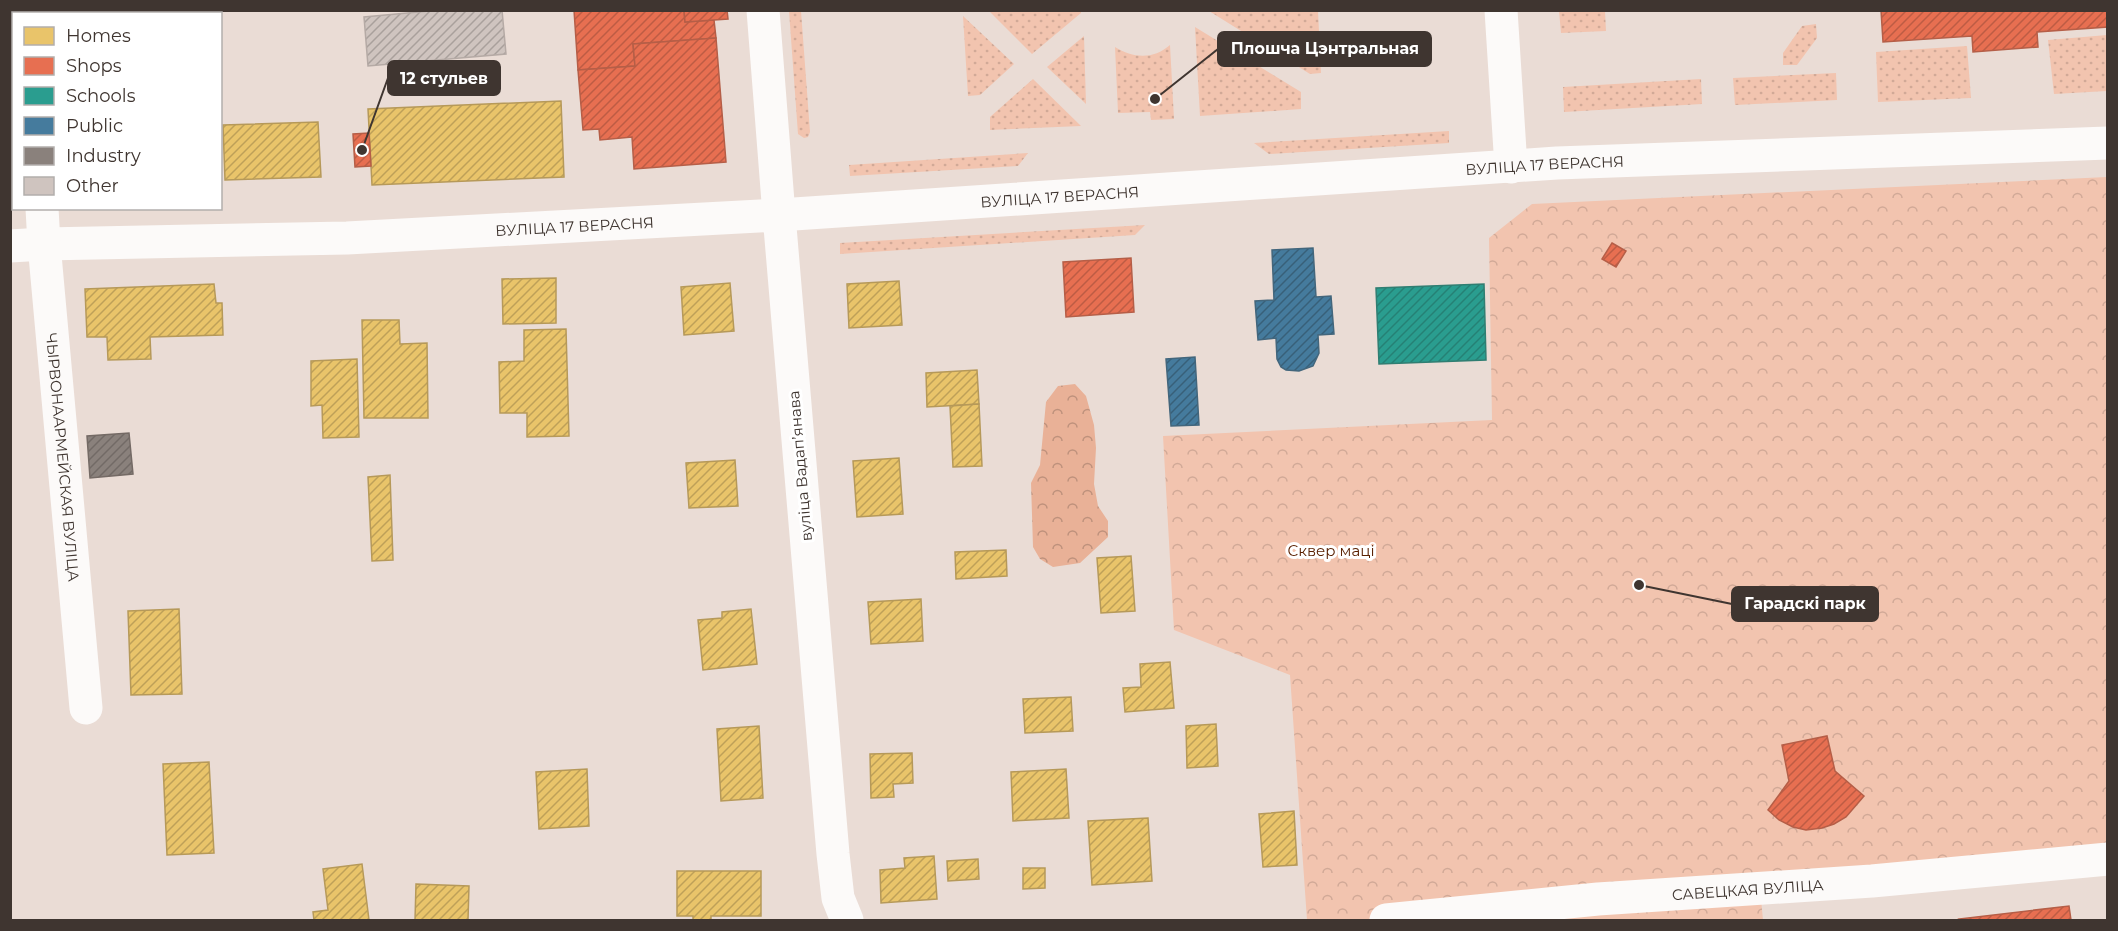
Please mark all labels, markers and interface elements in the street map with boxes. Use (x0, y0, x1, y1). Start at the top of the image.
legend (12, 12, 222, 210)
text: Homes (66, 25, 131, 47)
callout: Плошча Цэнтральная (1218, 32, 1431, 66)
text: Плошча Цэнтральная (1231, 39, 1419, 58)
text: Shops (66, 55, 122, 77)
callout: 12 стульев (388, 61, 500, 95)
text: 12 стульев (400, 69, 488, 88)
text: Schools (66, 85, 136, 107)
text: Public (66, 115, 123, 137)
text: Industry (66, 145, 141, 167)
street label: ВУЛІЦА 17 ВЕРАСНЯ (1465, 151, 1624, 179)
text: Other (66, 175, 119, 197)
street label: ВУЛІЦА 17 ВЕРАСНЯ (980, 181, 1140, 211)
street label: ВУЛІЦА 17 ВЕРАСНЯ (495, 212, 655, 240)
street label: ЧЫРВОНААРМЕЙСКАЯ ВУЛІЦА (43, 332, 84, 582)
street label: вуліца Вадапʼянава (784, 390, 816, 542)
park label: Сквер маці (1287, 541, 1375, 560)
callout: Гарадскі парк (1732, 587, 1878, 621)
text: Гарадскі парк (1744, 594, 1867, 613)
street label: САВЕЦКАЯ ВУЛІЦА (1671, 875, 1824, 904)

